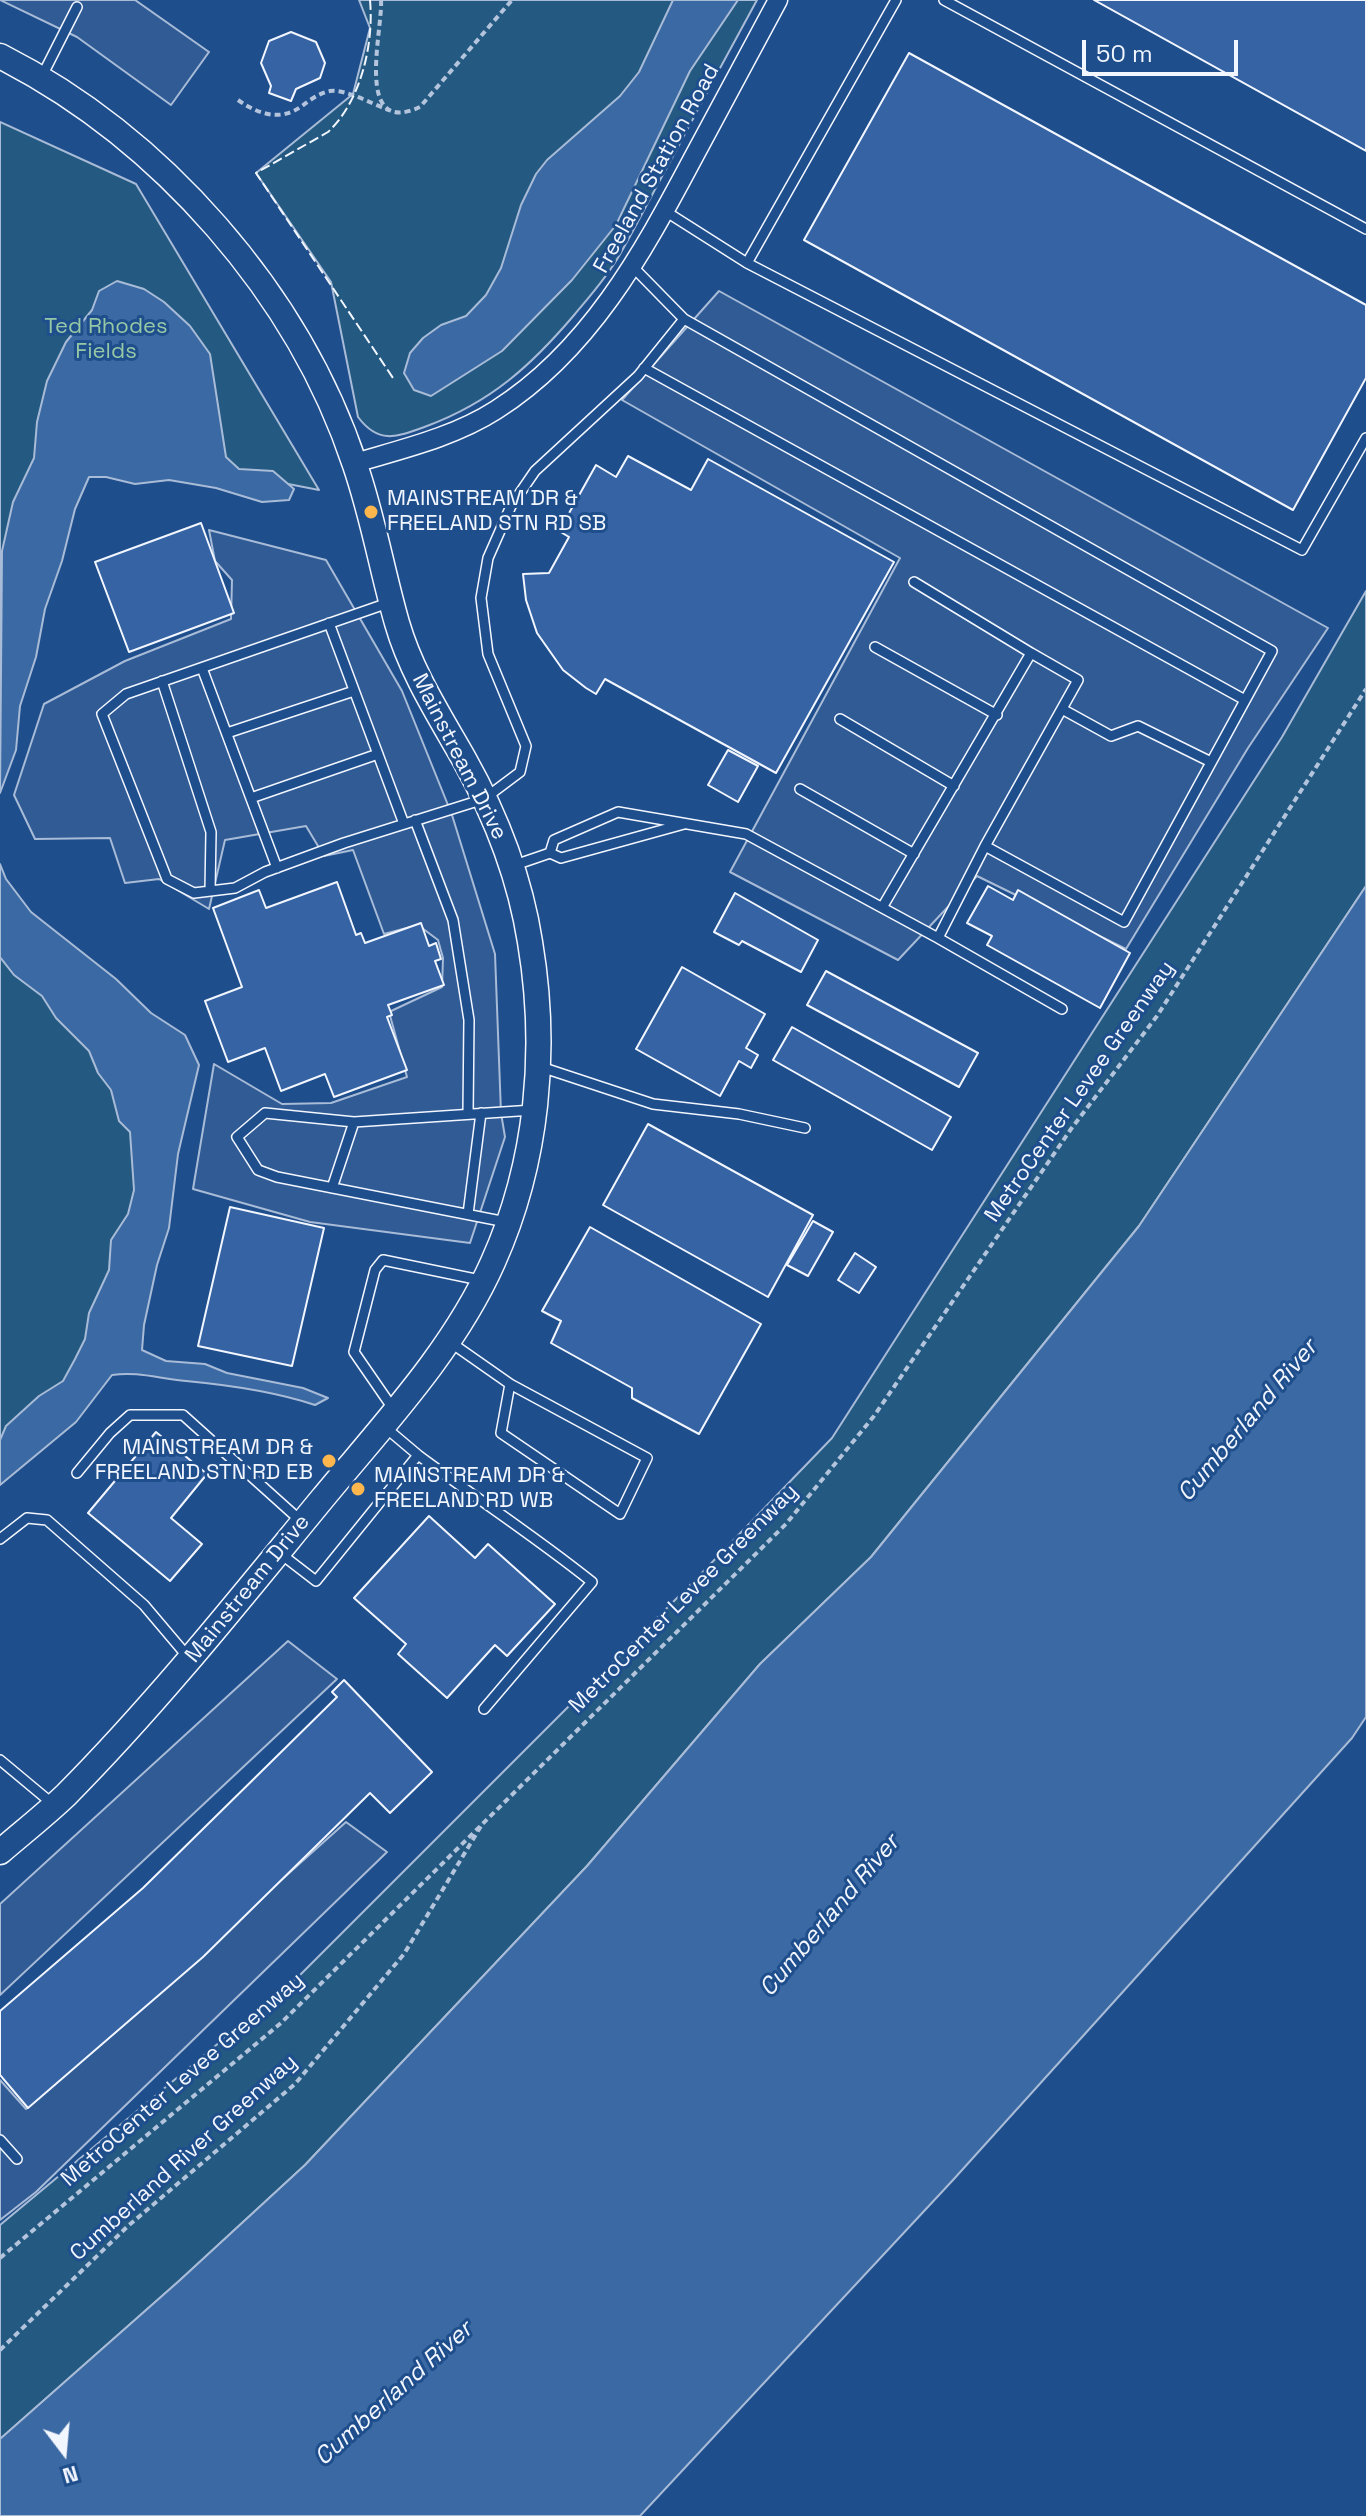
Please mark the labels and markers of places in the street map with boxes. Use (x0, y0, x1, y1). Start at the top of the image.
place label: MAINSTREAM DR & FREELAND STN RD SB (387, 486, 606, 538)
marker: MAINSTREAM DR & FREELAND STN RD SB (362, 503, 380, 521)
place label: MAINSTREAM DR & FREELAND STN RD EB (95, 1435, 313, 1486)
marker: MAINSTREAM DR & FREELAND STN RD EB (320, 1452, 338, 1470)
place label: MAINSTREAM DR & FREELAND RD WB (374, 1463, 565, 1514)
marker: MAINSTREAM DR & FREELAND RD WB (349, 1480, 367, 1498)

